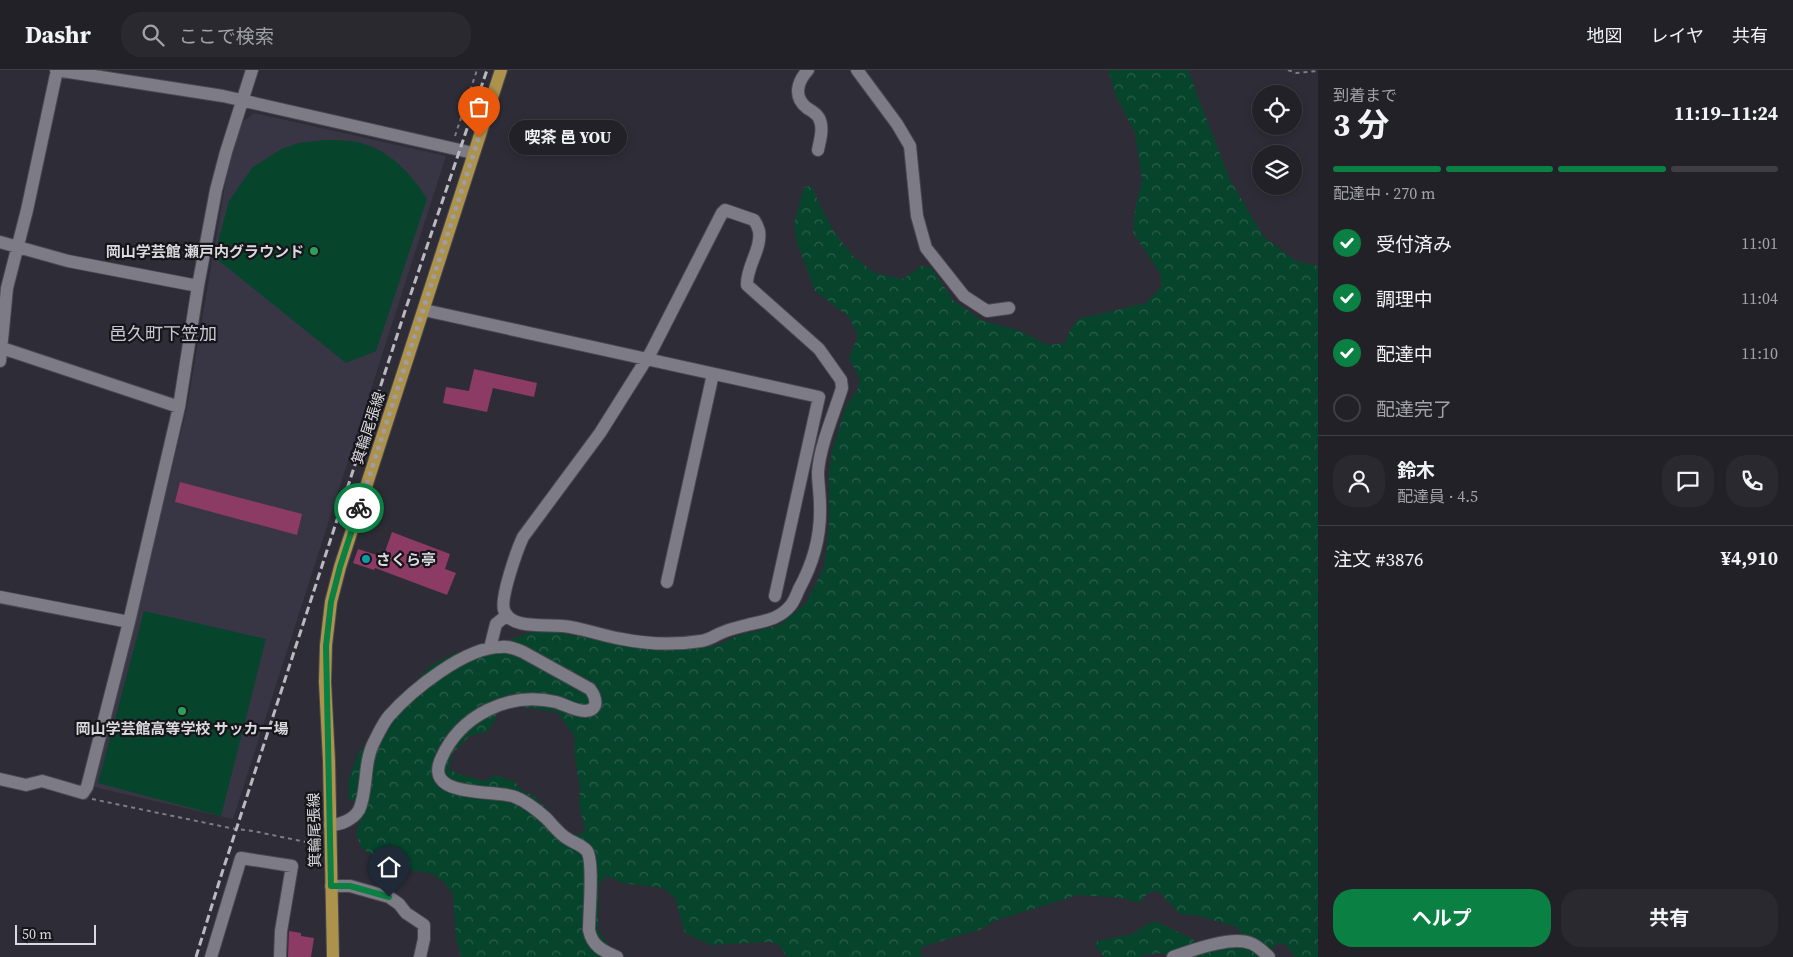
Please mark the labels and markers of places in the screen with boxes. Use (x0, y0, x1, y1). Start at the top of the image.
pin (458, 86, 500, 137)
callout: 喫茶 邑 YOU (509, 120, 626, 154)
place label: 岡山学芸館 瀬戸内グラウンド (106, 241, 304, 262)
marker: 岡山学芸館 瀬戸内グラウンド (308, 245, 320, 257)
place label: さくら亭 (376, 549, 436, 570)
marker: さくら亭 (360, 553, 372, 565)
marker: 岡山学芸館高等学校 サッカー場 (176, 705, 188, 717)
place label: 岡山学芸館高等学校 サッカー場 (75, 718, 289, 739)
pin (368, 846, 410, 897)

